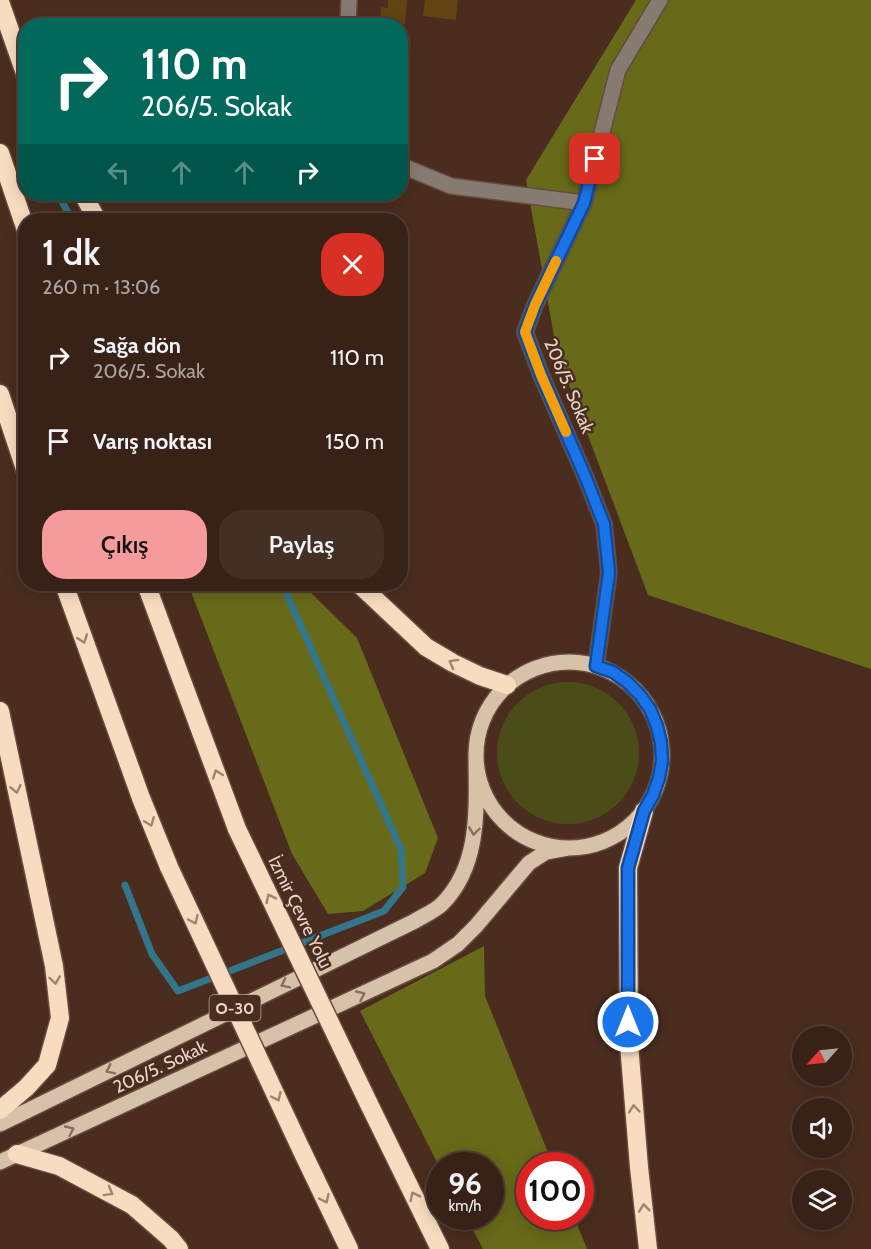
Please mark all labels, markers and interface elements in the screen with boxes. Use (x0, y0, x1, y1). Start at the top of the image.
text: 110 m (141, 38, 248, 90)
icon: right (42, 42, 120, 120)
text: 206/5. Sokak (141, 90, 292, 123)
pin (569, 133, 620, 184)
icon: arrive (578, 142, 611, 175)
icon: left (102, 156, 135, 189)
icon: ahead (165, 156, 198, 189)
icon: ahead (228, 156, 261, 189)
icon: right (291, 156, 324, 189)
text: 1 dk (42, 230, 100, 274)
button: close (321, 233, 384, 296)
text: 260 m · 13:06 (42, 275, 160, 299)
text: Sağa dön (93, 332, 181, 359)
street label: 206/5. Sokak (539, 335, 599, 437)
icon: right (42, 341, 75, 374)
text: 110 m (330, 344, 384, 371)
text: 206/5. Sokak (93, 359, 205, 383)
icon: arrive (42, 425, 75, 458)
text: Varış noktası (93, 428, 212, 455)
text: 150 m (325, 428, 384, 455)
button: Çıkış (42, 510, 207, 579)
button: Paylaş (219, 510, 384, 579)
one-way arrow (76, 633, 89, 643)
one-way arrow (449, 658, 459, 670)
one-way arrow (211, 770, 224, 780)
one-way arrow (9, 783, 22, 793)
one-way arrow (143, 815, 155, 826)
one-way arrow (469, 826, 481, 836)
street label: İzmir Çevre Yolu (263, 852, 337, 972)
one-way arrow (266, 894, 277, 905)
one-way arrow (186, 914, 198, 925)
one-way arrow (49, 975, 61, 984)
one-way arrow (281, 977, 292, 989)
one-way arrow (354, 990, 365, 1002)
position arrow (596, 990, 660, 1054)
road number: O-30 (210, 995, 260, 1021)
north arrow (792, 1026, 852, 1086)
map controls (792, 1026, 852, 1230)
street label: 206/5. Sokak (110, 1035, 211, 1098)
one-way arrow (106, 1063, 117, 1074)
one-way arrow (269, 1090, 281, 1101)
button: sound (792, 1098, 852, 1158)
one-way arrow (628, 1104, 641, 1113)
one-way arrow (63, 1125, 74, 1137)
speed limit sign: 100 (516, 1152, 594, 1230)
text: 96 (448, 1165, 482, 1202)
button: layers (792, 1170, 852, 1230)
one-way arrow (103, 1185, 113, 1197)
one-way arrow (317, 1192, 329, 1203)
one-way arrow (410, 1192, 422, 1203)
text: km/h (449, 1197, 481, 1215)
one-way arrow (638, 1204, 651, 1213)

